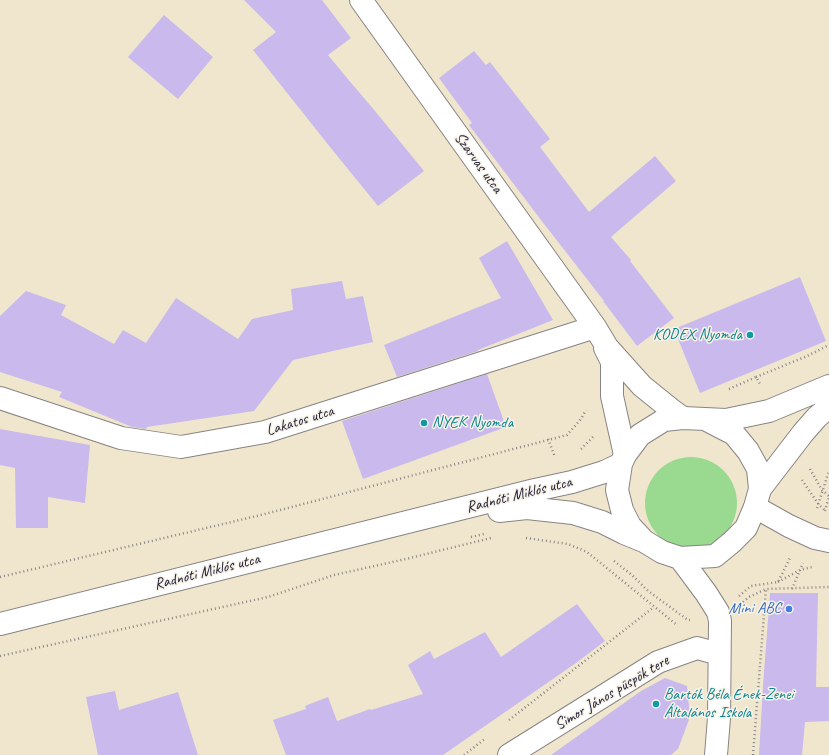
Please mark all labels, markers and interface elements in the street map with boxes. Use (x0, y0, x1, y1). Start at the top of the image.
street label: Szarvas utca (450, 129, 506, 197)
place label: KODEX Nyomda (653, 325, 742, 345)
marker: KODEX Nyomda (745, 330, 755, 340)
street label: Lakatos utca (264, 402, 336, 440)
place label: NYEK Nyomda (432, 413, 513, 433)
marker: NYEK Nyomda (419, 418, 429, 428)
street label: Radnóti Miklós utca (464, 473, 574, 517)
street label: Radnóti Miklós utca (152, 550, 262, 594)
place label: Mini ABC (729, 599, 781, 619)
marker: Mini ABC (784, 604, 794, 614)
street label: Simor János püspök tere (551, 651, 673, 735)
place label: Bartók Béla Ének-Zenei Általános Iskola (664, 685, 793, 723)
marker: Bartók Béla Ének-Zenei Általános Iskola (651, 699, 661, 709)

